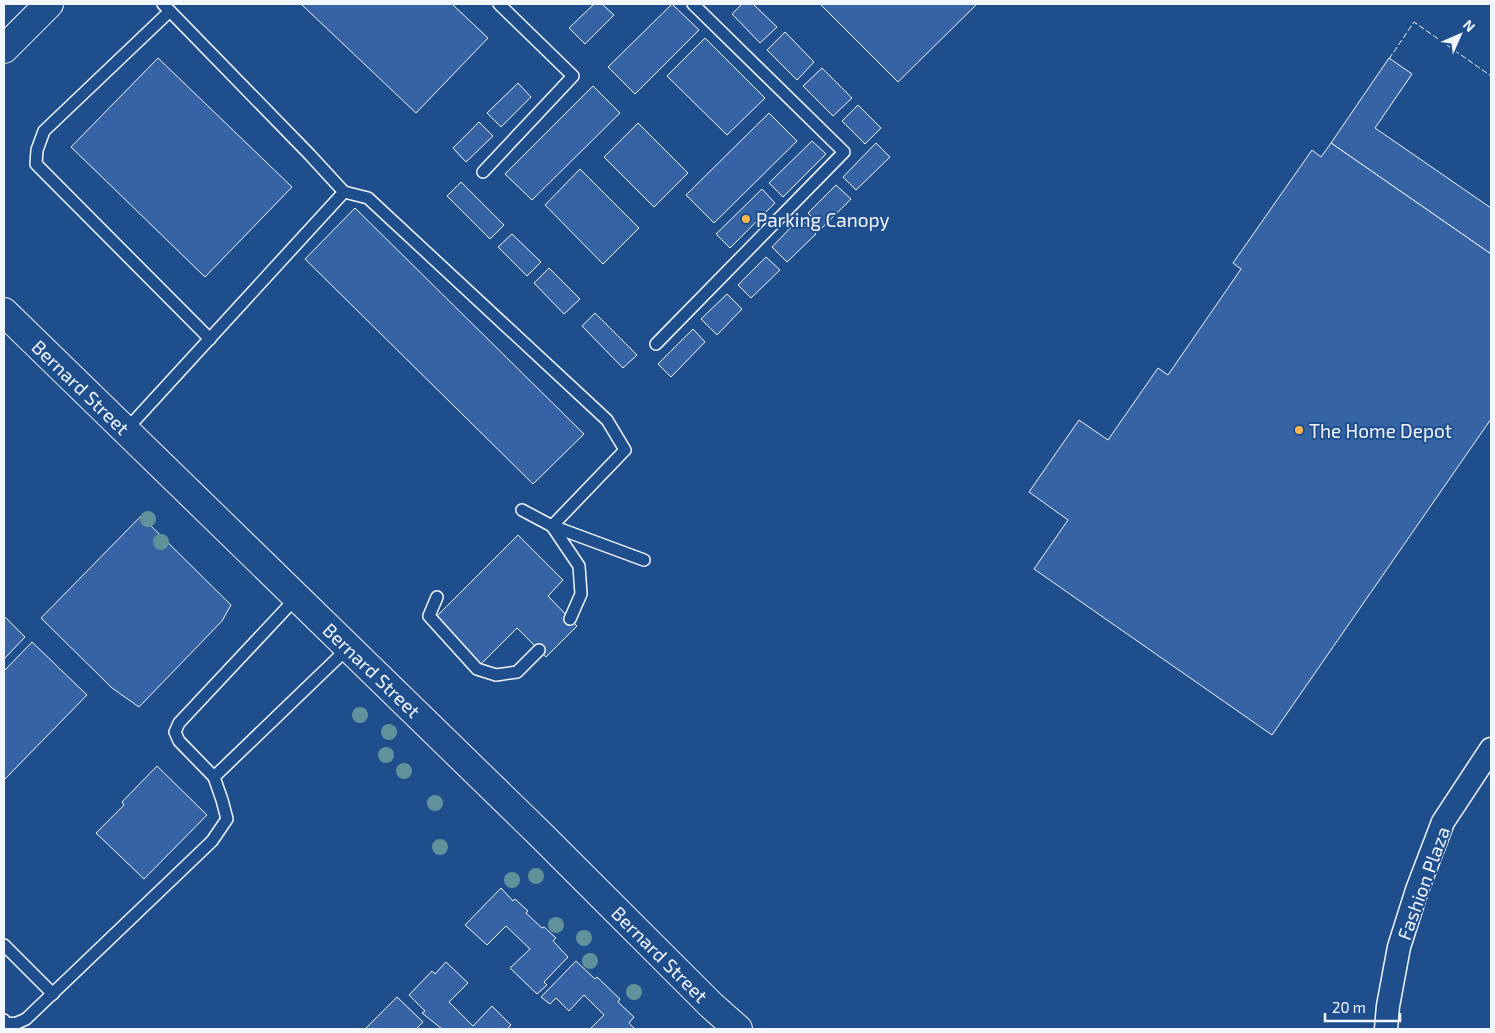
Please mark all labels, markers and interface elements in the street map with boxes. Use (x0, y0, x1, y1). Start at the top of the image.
north arrow (1435, 10, 1485, 60)
text: N (1460, 16, 1479, 35)
place label: Parking Canopy (756, 208, 890, 231)
marker: Parking Canopy (740, 213, 752, 225)
street label: Bernard Street (28, 335, 134, 439)
place label: The Home Depot (1309, 419, 1452, 442)
marker: The Home Depot (1293, 424, 1305, 436)
street label: Bernard Street (319, 618, 425, 722)
street label: Fashion Plaza (1392, 823, 1454, 943)
street label: Bernard Street (607, 901, 713, 1007)
scale bar (1325, 990, 1400, 1022)
text: 20 m (1332, 998, 1366, 1016)

